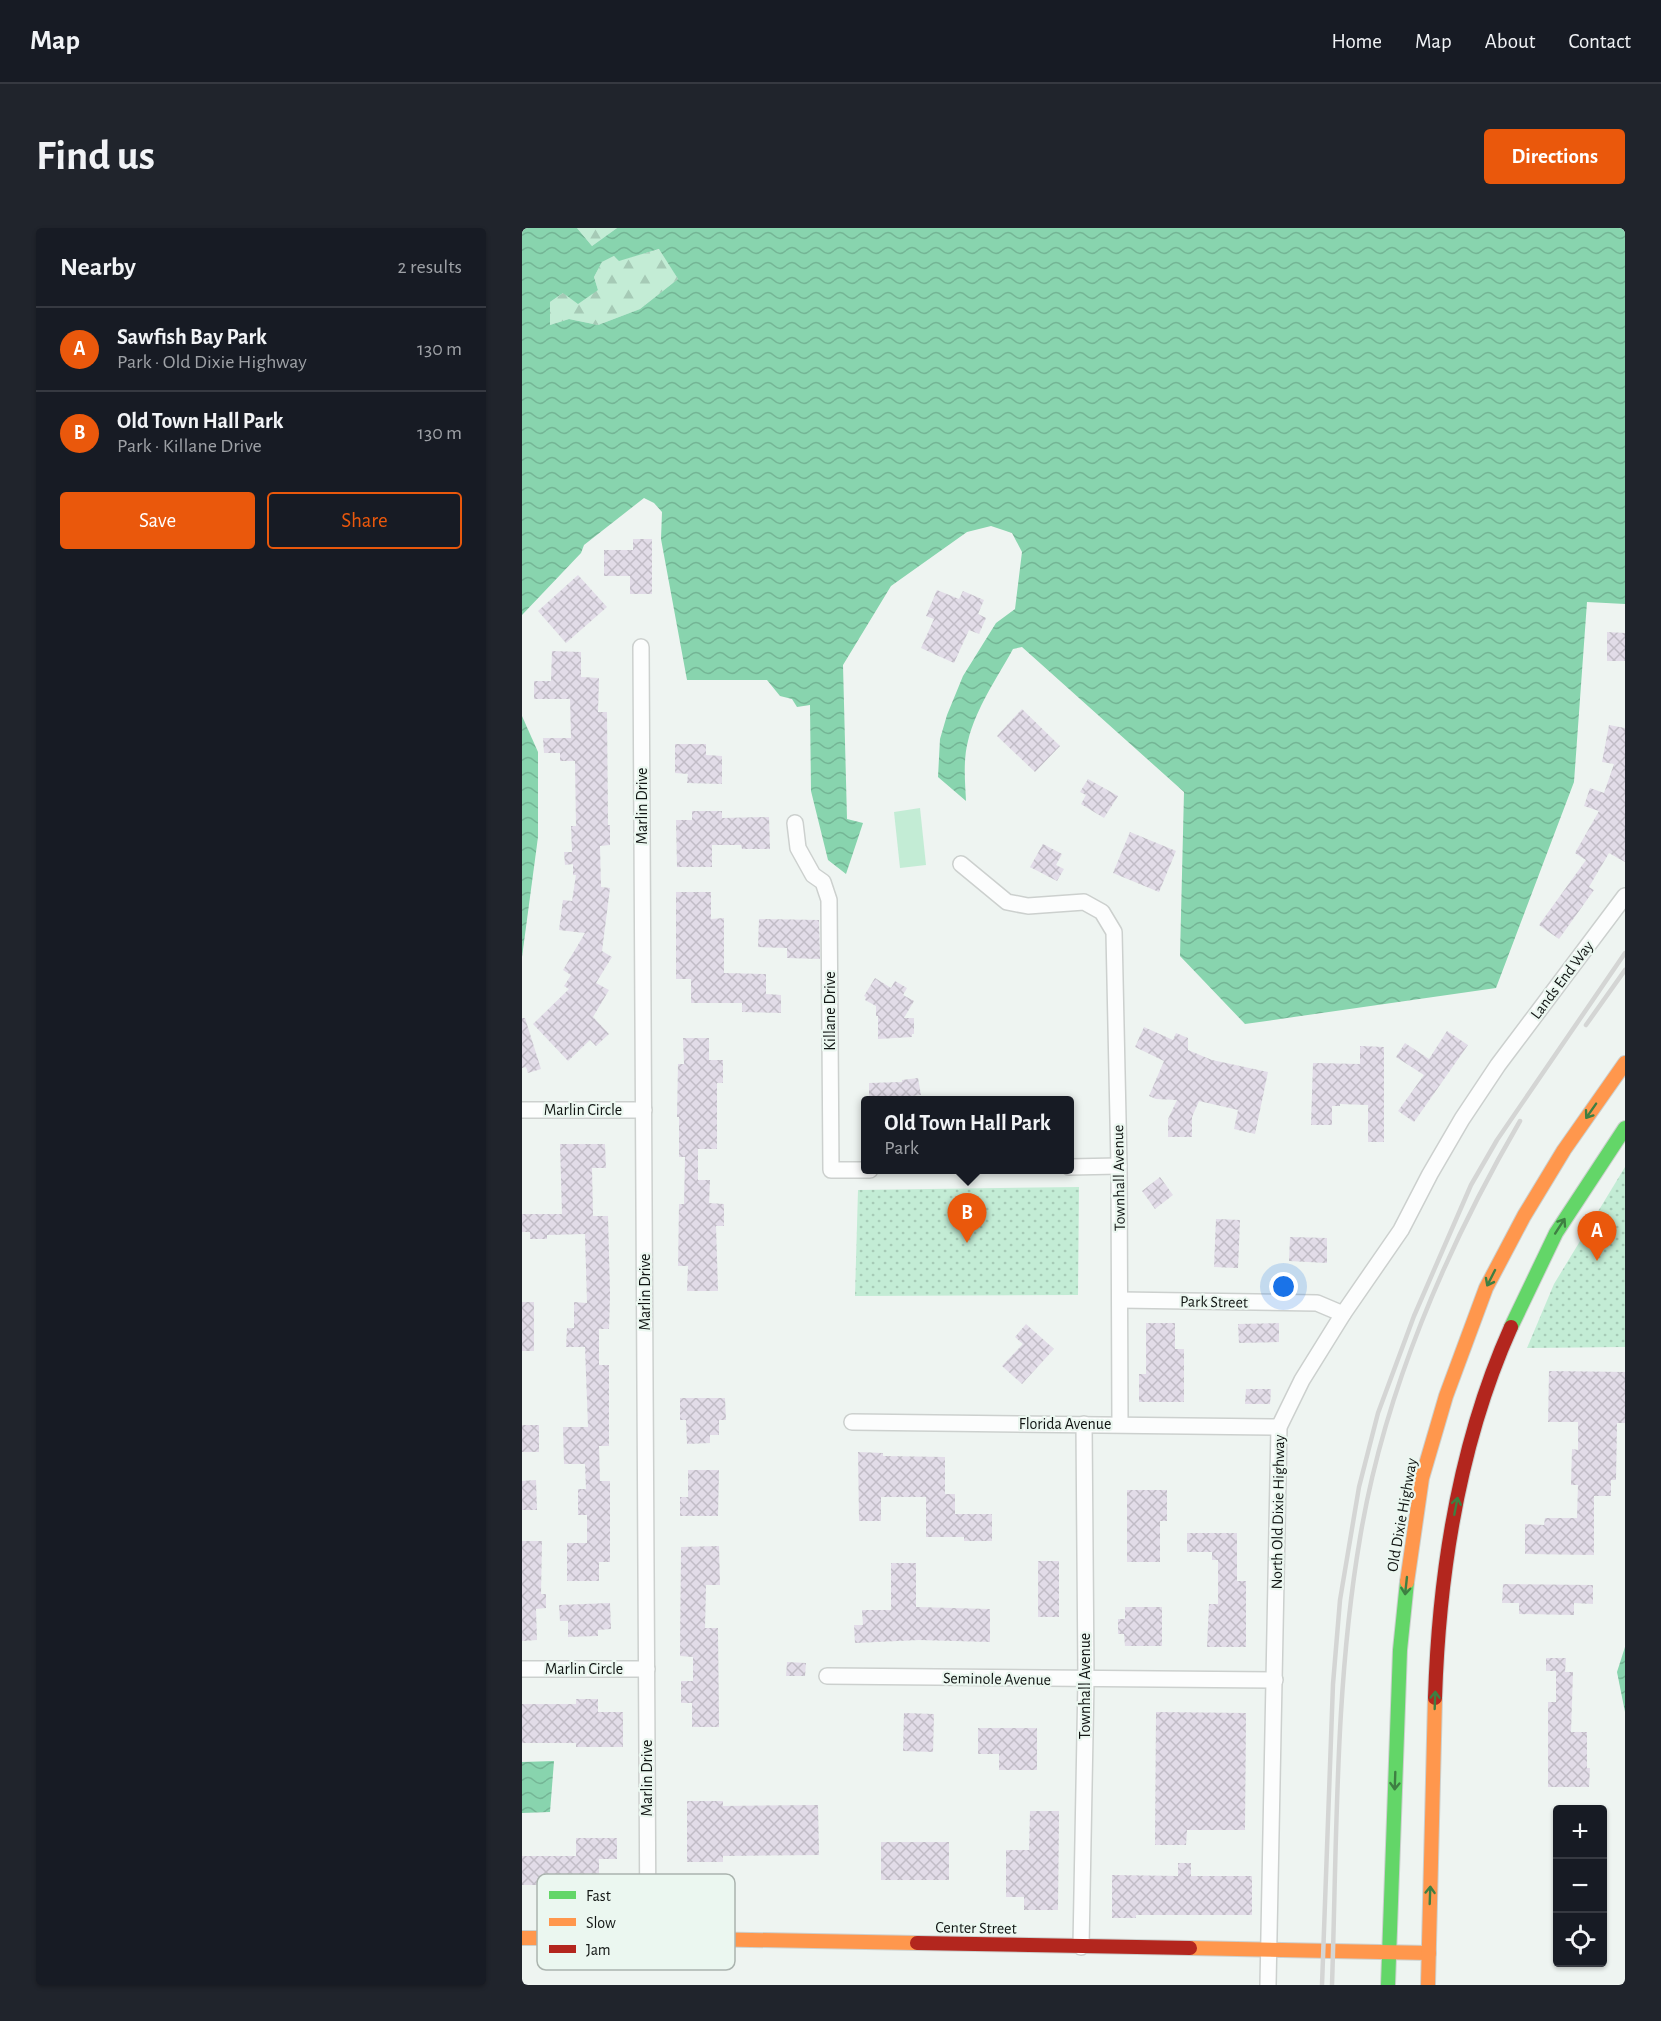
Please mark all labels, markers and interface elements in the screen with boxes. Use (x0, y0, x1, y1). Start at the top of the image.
text: Map (30, 27, 80, 55)
text: Home (1331, 31, 1382, 52)
text: Map (1415, 31, 1452, 52)
text: About (1485, 31, 1535, 52)
text: Contact (1568, 31, 1631, 52)
button: Directions (1484, 129, 1625, 184)
text: Find us (36, 135, 155, 177)
text: Nearby (60, 254, 136, 280)
text: 2 results (398, 257, 462, 277)
text: Sawfish Bay Park (117, 326, 267, 348)
text: A (74, 339, 86, 359)
text: 130 m (417, 339, 462, 359)
text: Park · Old Dixie Highway (117, 352, 307, 372)
text: Old Town Hall Park (117, 410, 283, 432)
text: B (74, 423, 85, 443)
text: 130 m (417, 423, 462, 443)
text: Park · Killane Drive (117, 436, 262, 456)
button: Save (60, 492, 255, 549)
button: Share (267, 492, 462, 549)
street label: Marlin Drive (634, 768, 650, 844)
street label: Lands End Way (1528, 938, 1597, 1023)
street label: Killane Drive (822, 971, 838, 1051)
popup (861, 1096, 1074, 1174)
street label: Marlin Circle (544, 1102, 622, 1118)
one-way arrow (1585, 1102, 1597, 1119)
text: Old Town Hall Park (884, 1112, 1051, 1134)
street label: Townhall Avenue (1110, 1125, 1128, 1231)
text: Park (884, 1138, 919, 1158)
pin: B (948, 1194, 986, 1243)
pin: A (1578, 1212, 1616, 1261)
one-way arrow (1554, 1219, 1566, 1235)
street label: Marlin Drive (637, 1254, 653, 1330)
one-way arrow (1485, 1269, 1497, 1287)
your location (1269, 1272, 1298, 1301)
street label: Park Street (1180, 1293, 1248, 1311)
street label: Florida Avenue (1019, 1416, 1111, 1432)
street label: North Old Dixie Highway (1269, 1434, 1288, 1590)
street label: Old Dixie Highway (1384, 1457, 1421, 1573)
one-way arrow (1451, 1497, 1462, 1517)
one-way arrow (1400, 1576, 1411, 1596)
street label: Townhall Avenue (1077, 1633, 1093, 1739)
street label: Marlin Circle (545, 1661, 623, 1677)
street label: Seminole Avenue (943, 1670, 1051, 1688)
one-way arrow (1430, 1690, 1441, 1710)
street label: Marlin Drive (639, 1740, 655, 1816)
one-way arrow (1390, 1770, 1401, 1790)
map controls (1553, 1805, 1607, 1967)
button: + (1553, 1805, 1607, 1859)
button: − (1553, 1859, 1607, 1913)
legend (537, 1874, 735, 1970)
one-way arrow (1424, 1885, 1436, 1905)
text: Fast (586, 1888, 611, 1904)
button: locate (1553, 1913, 1607, 1967)
text: Slow (586, 1915, 616, 1931)
street label: Center Street (935, 1919, 1017, 1937)
text: Jam (586, 1942, 611, 1958)

